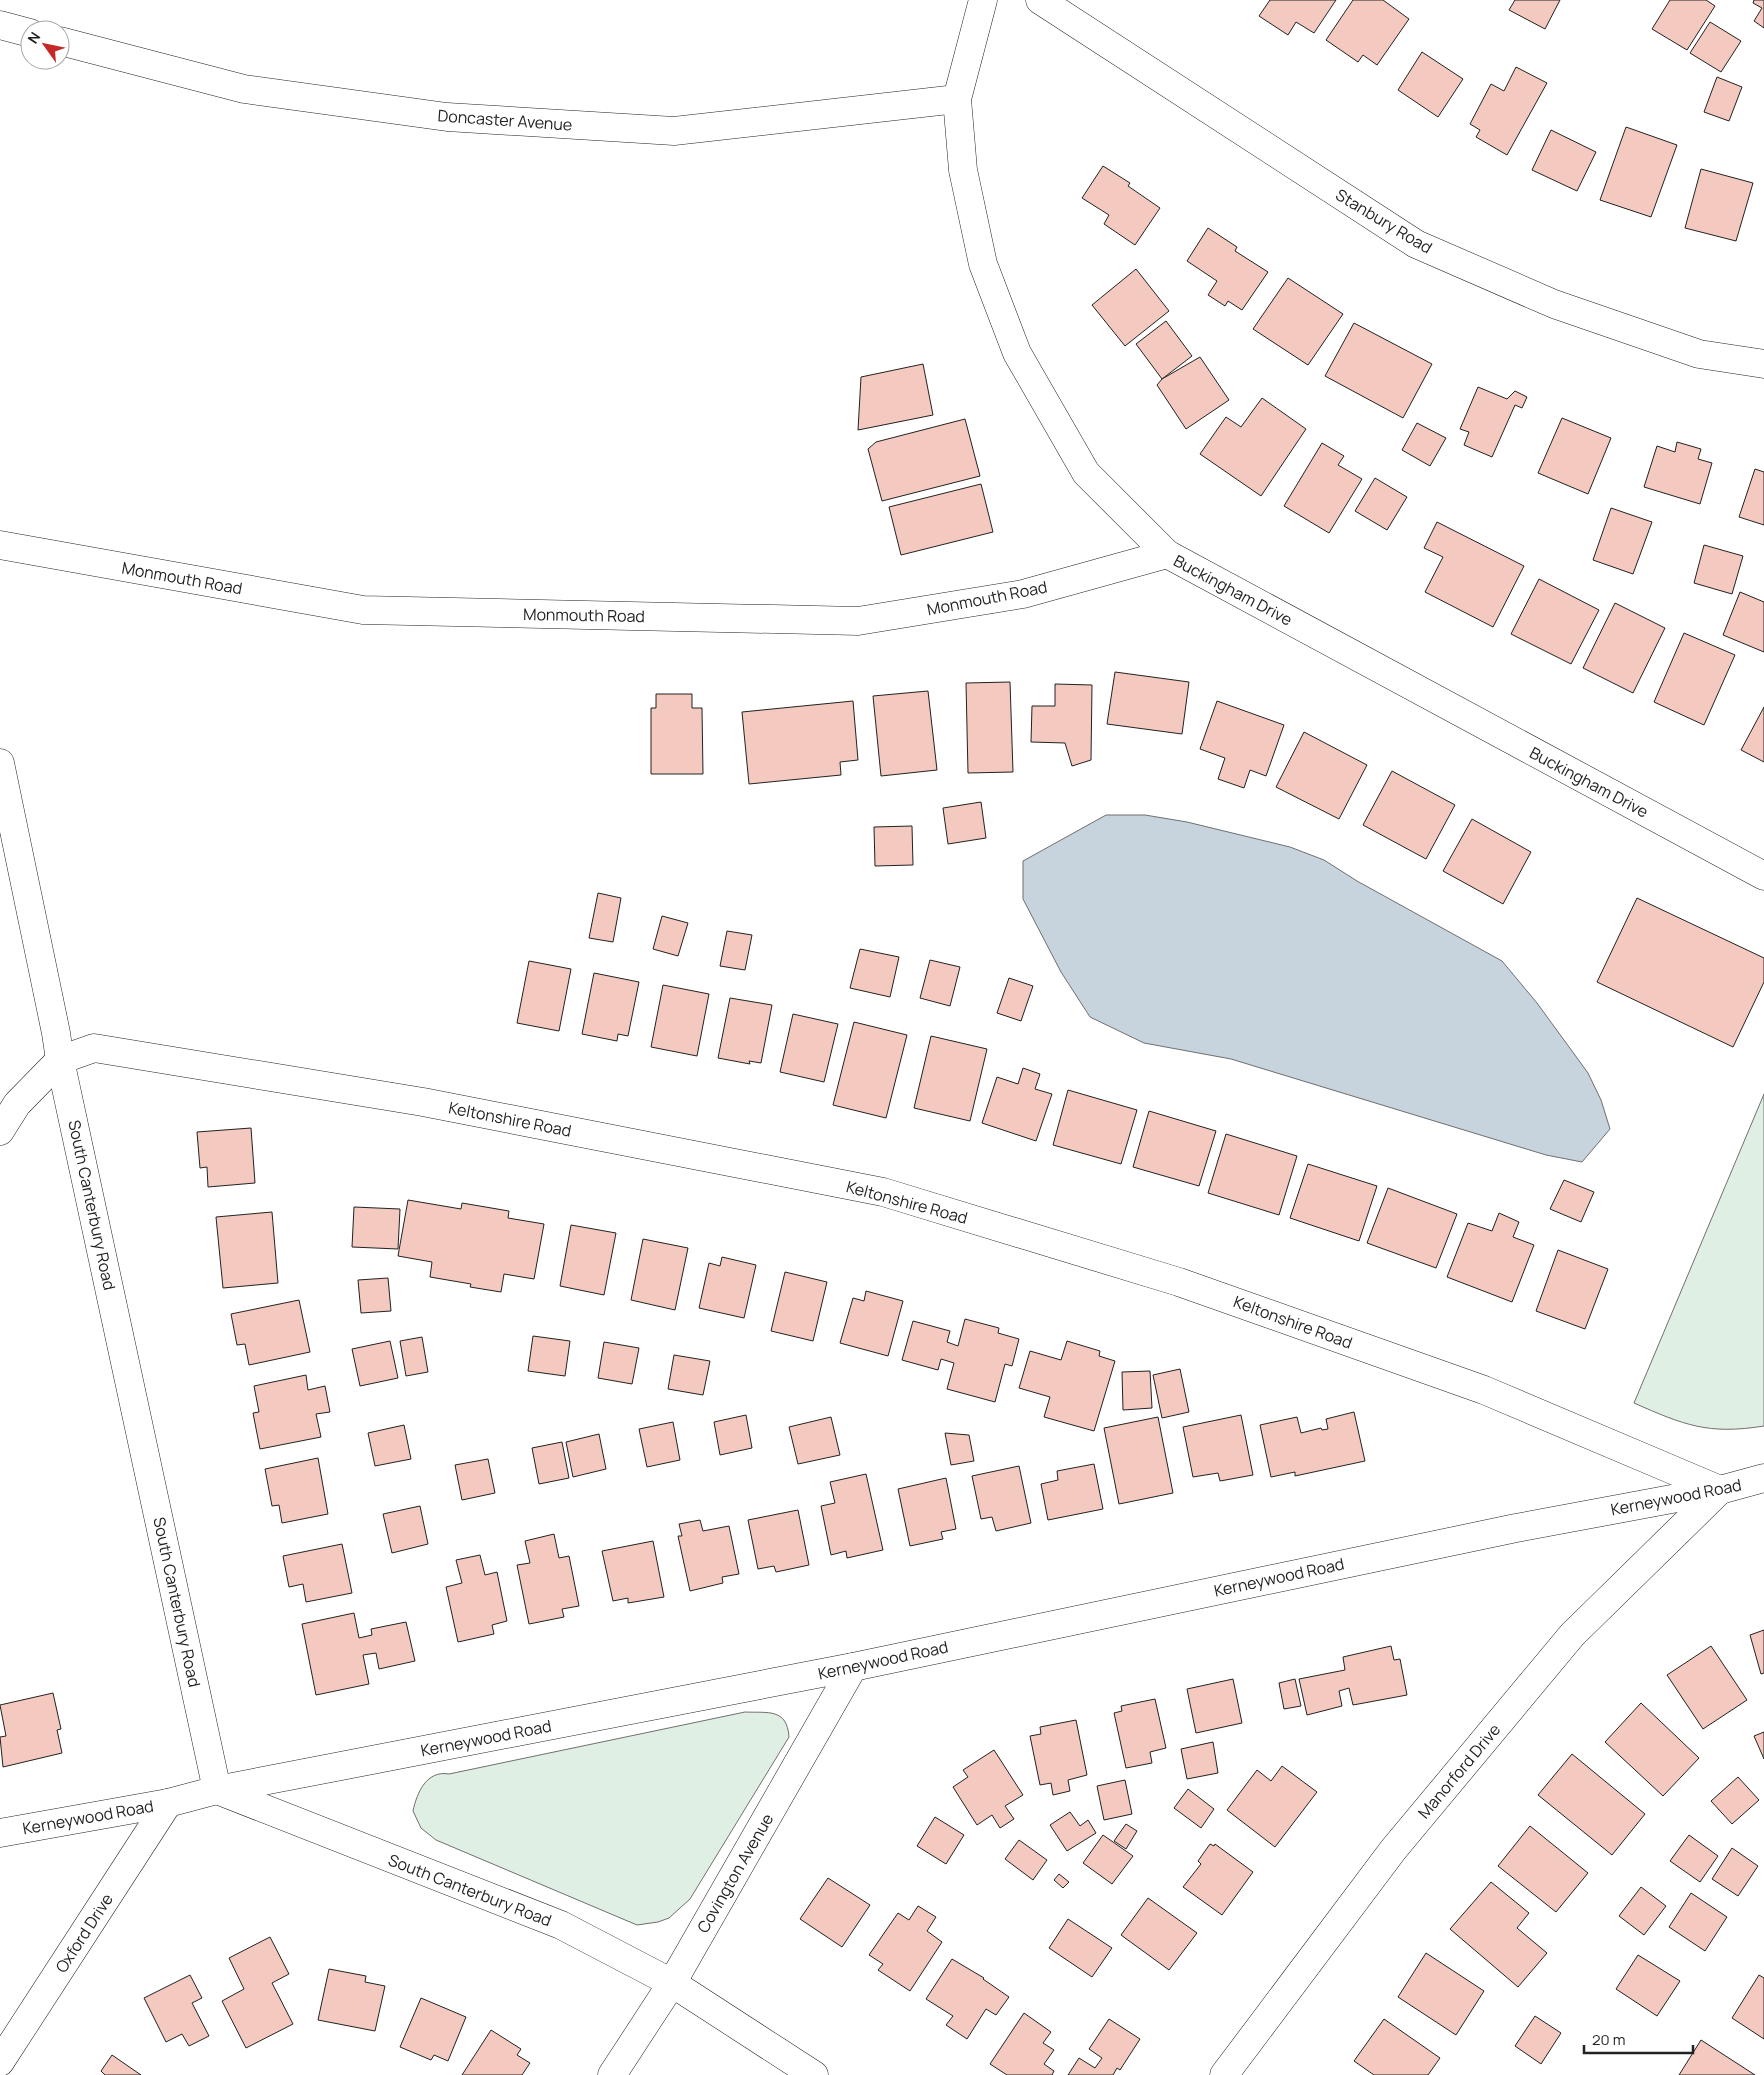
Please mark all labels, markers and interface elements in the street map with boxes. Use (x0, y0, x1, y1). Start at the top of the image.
north arrow (20, 20, 70, 70)
text: N (23, 28, 44, 47)
street label: Doncaster Avenue (437, 104, 573, 136)
street label: Stanbury Road (1332, 184, 1436, 258)
street label: Buckingham Drive (1170, 549, 1296, 631)
street label: Monmouth Road (120, 557, 244, 599)
street label: Monmouth Road (925, 576, 1049, 620)
street label: Monmouth Road (523, 603, 645, 627)
street label: Buckingham Drive (1526, 741, 1652, 823)
street label: Keltonshire Road (447, 1096, 573, 1142)
street label: South Canterbury Road (63, 1118, 121, 1292)
street label: Keltonshire Road (844, 1175, 970, 1229)
street label: Keltonshire Road (1231, 1290, 1355, 1354)
street label: Kerneywood Road (1609, 1474, 1743, 1520)
street label: South Canterbury Road (148, 1515, 206, 1689)
street label: Kerneywood Road (1212, 1552, 1346, 1602)
street label: Kerneywood Road (816, 1635, 950, 1685)
street label: Kerneywood Road (419, 1715, 553, 1761)
street label: Manorford Drive (1413, 1719, 1505, 1823)
street label: Kerneywood Road (21, 1795, 155, 1839)
street label: Covington Avenue (692, 1809, 778, 1937)
street label: South Canterbury Road (385, 1849, 555, 1931)
street label: Oxford Drive (50, 1889, 118, 1977)
scale bar (1584, 2022, 1693, 2054)
text: 20 m (1592, 2029, 1625, 2050)

